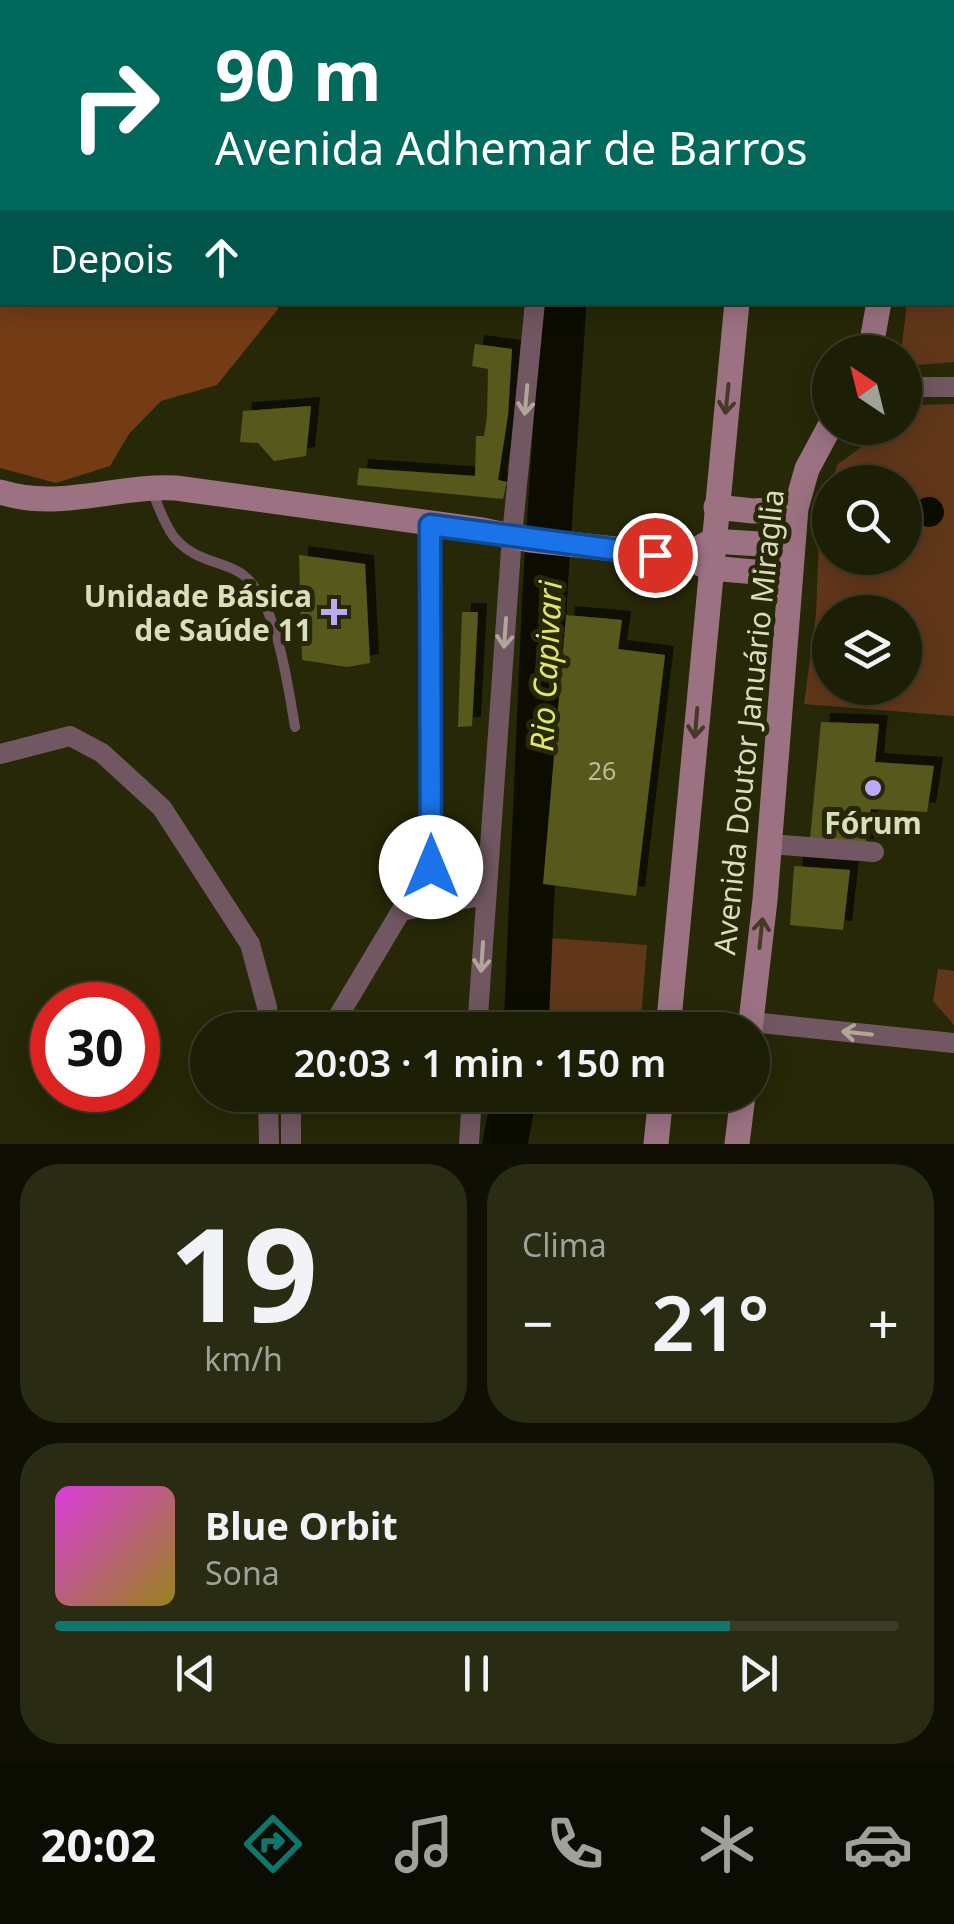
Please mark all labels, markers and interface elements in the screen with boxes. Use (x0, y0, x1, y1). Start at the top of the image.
text: 90 m (215, 26, 382, 122)
icon: right (50, 40, 180, 170)
text: Avenida Adhemar de Barros (215, 117, 808, 178)
icon: ahead (194, 230, 249, 285)
text: Depois (50, 232, 174, 284)
north arrow (812, 335, 922, 445)
map controls (812, 335, 922, 705)
one-way arrow (516, 383, 535, 415)
one-way arrow (717, 383, 736, 415)
button: search (812, 465, 922, 575)
street label: Avenida Doutor Januário Miraglia (703, 487, 793, 957)
pin (613, 513, 698, 598)
icon: arrive (628, 528, 683, 583)
place label: Unidade Básica de Saúde 11 (84, 575, 312, 650)
water label: Rio Capivari (519, 579, 571, 752)
button: layers (812, 595, 922, 705)
marker: Unidade Básica de Saúde 11 (321, 599, 347, 625)
one-way arrow (495, 617, 514, 649)
one-way arrow (687, 707, 706, 739)
house number: 26 (588, 753, 616, 787)
marker: Fórum (862, 777, 884, 799)
place label: Fórum (824, 802, 922, 843)
position arrow (379, 815, 483, 919)
one-way arrow (752, 917, 771, 950)
one-way arrow (472, 941, 491, 973)
speed limit sign: 30 (30, 982, 160, 1112)
one-way arrow (841, 1023, 874, 1042)
text: 20:03 · 1 min · 150 m (294, 1036, 666, 1088)
text: 19 (169, 1183, 318, 1360)
text: Clima (522, 1223, 607, 1266)
text: 21° (652, 1271, 769, 1373)
text: − (522, 1285, 553, 1360)
text: + (868, 1285, 899, 1360)
text: km/h (204, 1337, 283, 1380)
text: Blue Orbit (205, 1499, 398, 1551)
text: Sona (205, 1551, 280, 1594)
icon: previous (168, 1646, 223, 1701)
icon: pause (449, 1646, 504, 1701)
icon: next (731, 1646, 786, 1701)
icon: directions (238, 1809, 308, 1879)
icon: music (389, 1809, 459, 1879)
icon: phone (540, 1809, 610, 1879)
icon: climate (692, 1809, 762, 1879)
icon: car (843, 1809, 913, 1879)
text: 20:02 (41, 1814, 156, 1875)

